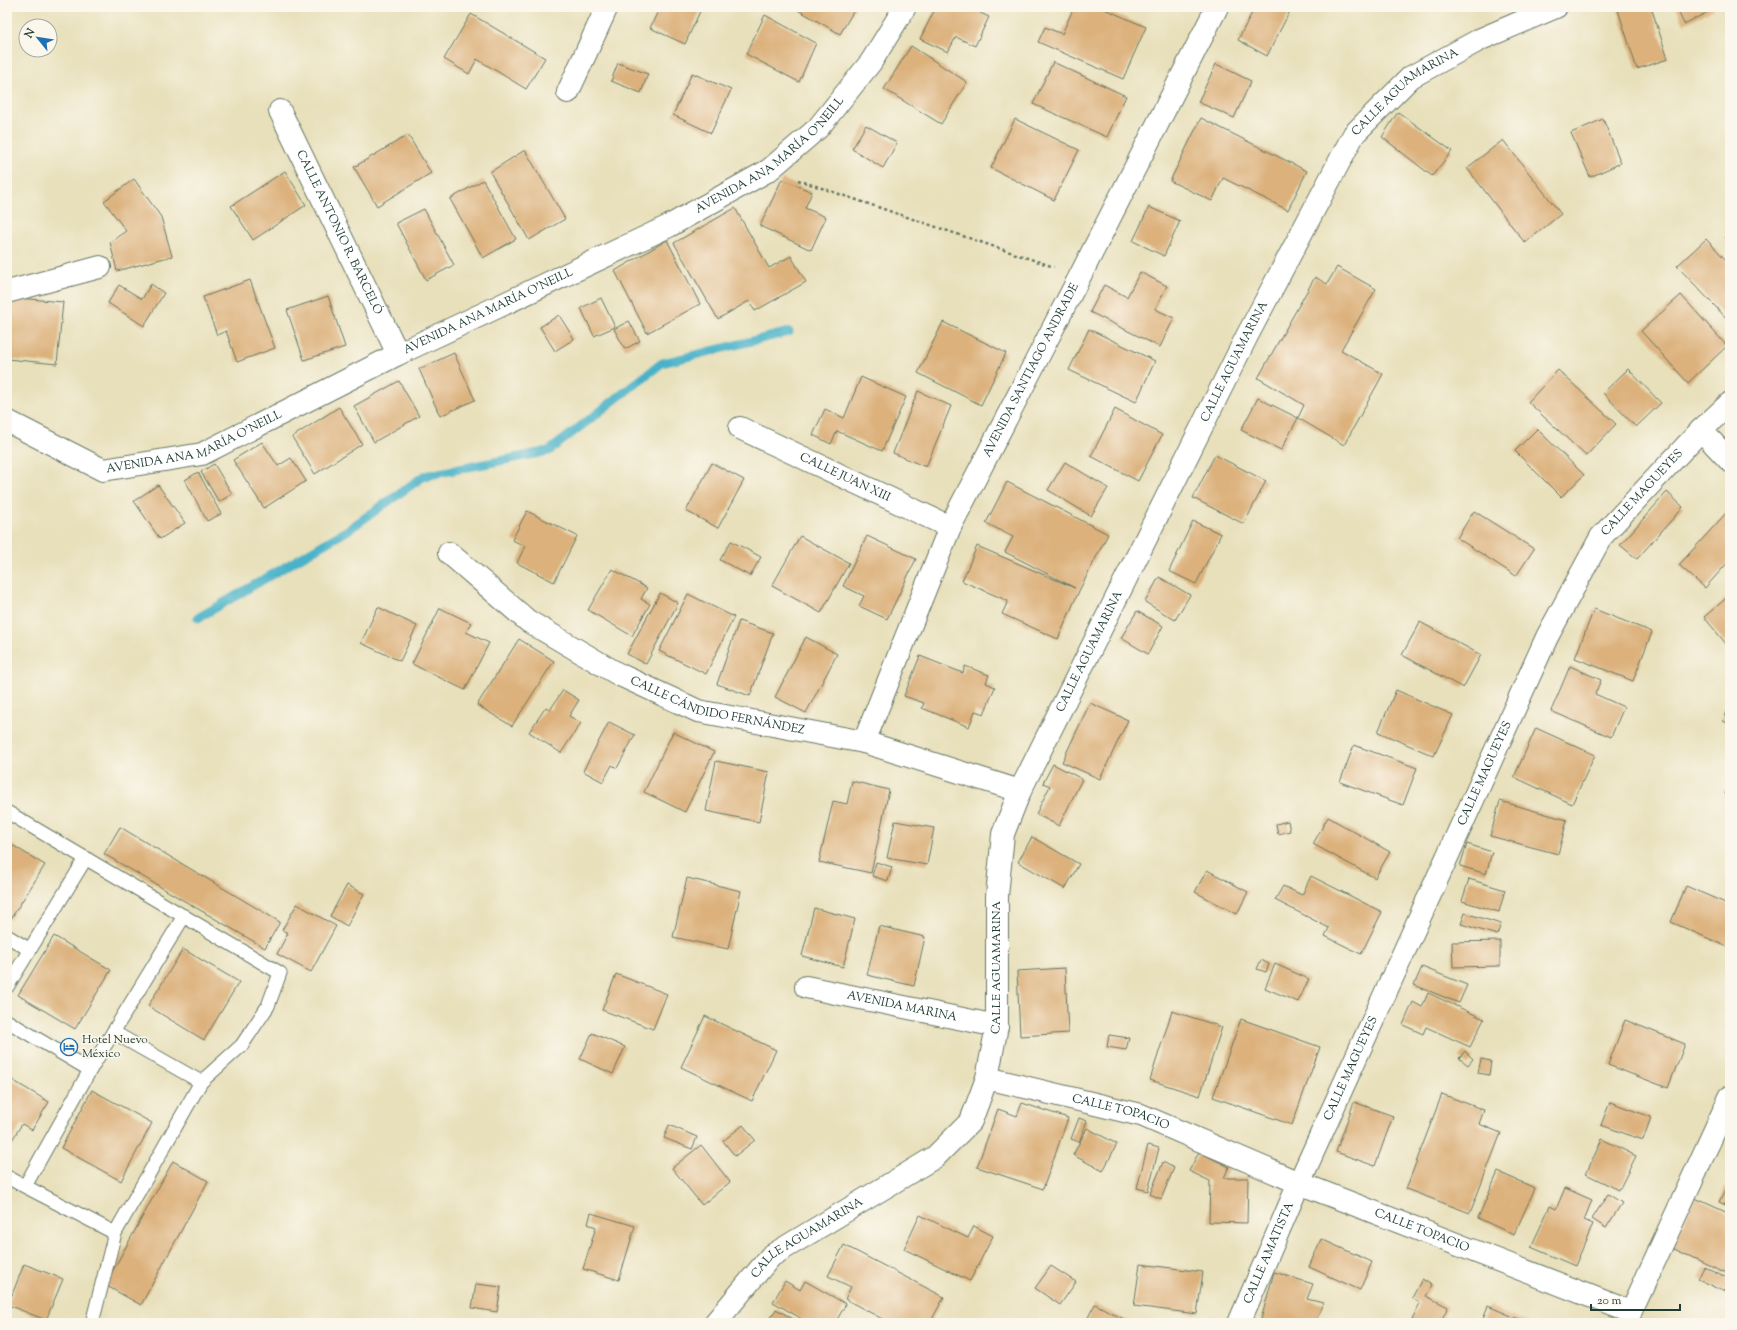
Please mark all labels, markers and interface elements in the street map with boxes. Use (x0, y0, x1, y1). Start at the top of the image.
north arrow (18, 18, 58, 58)
text: N (21, 26, 39, 42)
street label: CALLE AGUAMARINA (1348, 44, 1462, 140)
street label: AVENIDA ANA MARÍA O'NEILL (692, 93, 849, 219)
street label: CALLE ANTONIO R. BARCELÓ (291, 147, 387, 318)
street label: AVENIDA ANA MARÍA O'NEILL (401, 264, 576, 359)
street label: AVENIDA SANTIAGO ANDRADE (979, 279, 1084, 461)
street label: CALLE AGUAMARINA (1196, 298, 1273, 425)
street label: AVENIDA ANA MARÍA O'NEILL (105, 406, 285, 478)
street label: CALLE MAGUEYES (1597, 445, 1687, 540)
street label: CALLE JUAN XIII (797, 448, 893, 507)
street label: CALLE AGUAMARINA (1052, 588, 1128, 715)
street label: CALLE CÁNDIDO FERNÁNDEZ (627, 672, 806, 740)
street label: CALLE MAGUEYES (1453, 718, 1517, 829)
street label: CALLE AGUAMARINA (987, 901, 1006, 1036)
street label: AVENIDA MARINA (845, 987, 959, 1027)
street label: CALLE MAGUEYES (1319, 1013, 1383, 1124)
place label: Hotel Nuevo México (82, 1031, 148, 1063)
hotel icon: Hotel Nuevo México (59, 1037, 79, 1057)
street label: CALLE TOPACIO (1070, 1090, 1172, 1135)
street label: CALLE AGUAMARINA (747, 1193, 867, 1283)
street label: CALLE AMATISTA (1239, 1199, 1299, 1307)
street label: CALLE TOPACIO (1372, 1204, 1472, 1257)
scale bar (1591, 1286, 1680, 1312)
text: 20 m (1597, 1292, 1622, 1310)

